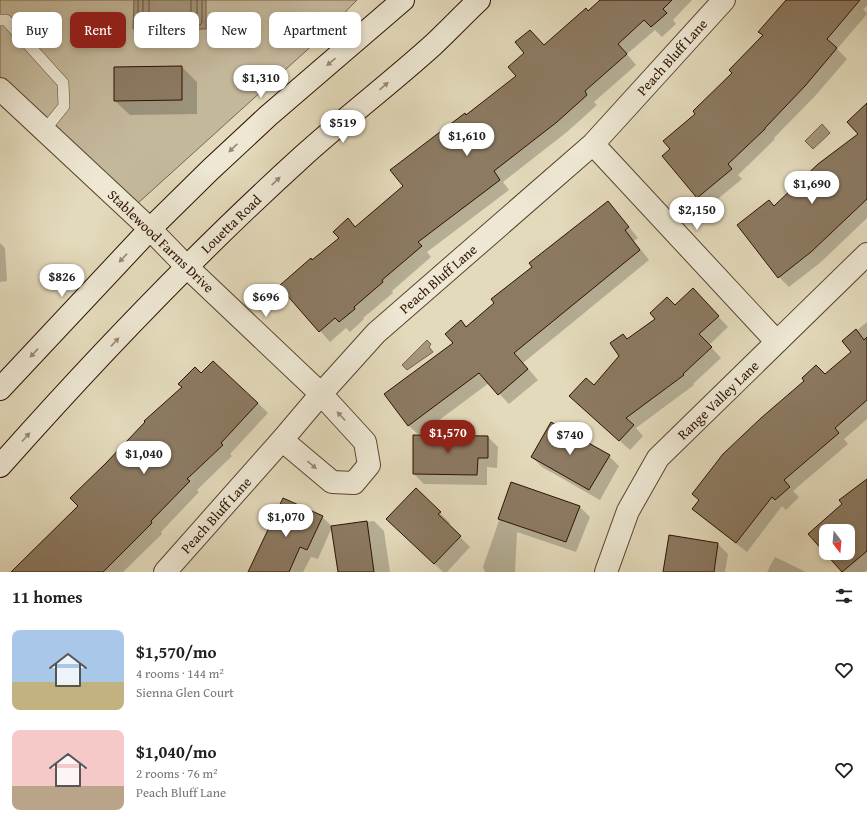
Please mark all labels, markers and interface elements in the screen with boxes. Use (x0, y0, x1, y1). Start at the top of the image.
chip: Buy (12, 12, 62, 48)
chip: Rent (70, 12, 126, 48)
chip: Filters (134, 12, 199, 48)
chip: New (207, 12, 261, 48)
chip: Apartment (269, 12, 361, 48)
street label: Peach Bluff Lane (632, 14, 712, 100)
one-way arrow (325, 58, 336, 67)
pin: $1,310 (228, 65, 294, 99)
text: $1,310 (242, 68, 280, 87)
one-way arrow (379, 82, 389, 91)
pin: $519 (319, 110, 367, 144)
text: $519 (330, 113, 356, 132)
pin: $1,610 (434, 123, 500, 157)
text: $1,610 (448, 126, 486, 145)
one-way arrow (228, 143, 238, 153)
pin: $1,690 (779, 171, 845, 205)
text: $1,690 (793, 174, 831, 193)
one-way arrow (271, 177, 281, 186)
street label: Stablewood Farms Drive (103, 185, 219, 297)
street label: Louetta Road (196, 190, 266, 258)
pin: $2,150 (664, 197, 730, 231)
text: $2,150 (678, 200, 716, 219)
street label: Peach Bluff Lane (395, 239, 481, 318)
one-way arrow (118, 253, 128, 263)
pin: $826 (38, 264, 86, 298)
text: $826 (49, 267, 75, 286)
pin: $696 (242, 284, 290, 318)
text: $696 (253, 287, 279, 306)
one-way arrow (110, 336, 119, 347)
one-way arrow (30, 348, 39, 357)
street label: Range Valley Lane (673, 356, 764, 444)
one-way arrow (337, 411, 346, 421)
pin: $1,570 (415, 420, 481, 454)
pin: $740 (546, 422, 594, 456)
text: $1,570 (429, 423, 467, 442)
text: $740 (557, 425, 583, 444)
one-way arrow (21, 432, 30, 441)
pin: $1,040 (111, 441, 177, 475)
text: $1,040 (125, 444, 163, 463)
one-way arrow (307, 461, 317, 470)
street label: Peach Bluff Lane (176, 472, 256, 558)
pin: $1,070 (253, 504, 319, 538)
text: $1,070 (267, 507, 305, 526)
north arrow (819, 524, 855, 560)
map controls (819, 524, 855, 560)
text: 11 homes (12, 584, 83, 609)
icon: filters (833, 585, 855, 607)
text: $1,570/mo (136, 639, 217, 664)
icon: home (44, 646, 92, 694)
icon: heart (833, 659, 855, 681)
text: 4 rooms · 144 m² (136, 664, 224, 683)
text: Sienna Glen Court (136, 683, 234, 702)
text: $1,040/mo (136, 739, 217, 764)
icon: home (44, 746, 92, 794)
icon: heart (833, 759, 855, 781)
text: 2 rooms · 76 m² (136, 764, 218, 783)
text: Peach Bluff Lane (136, 783, 226, 802)

